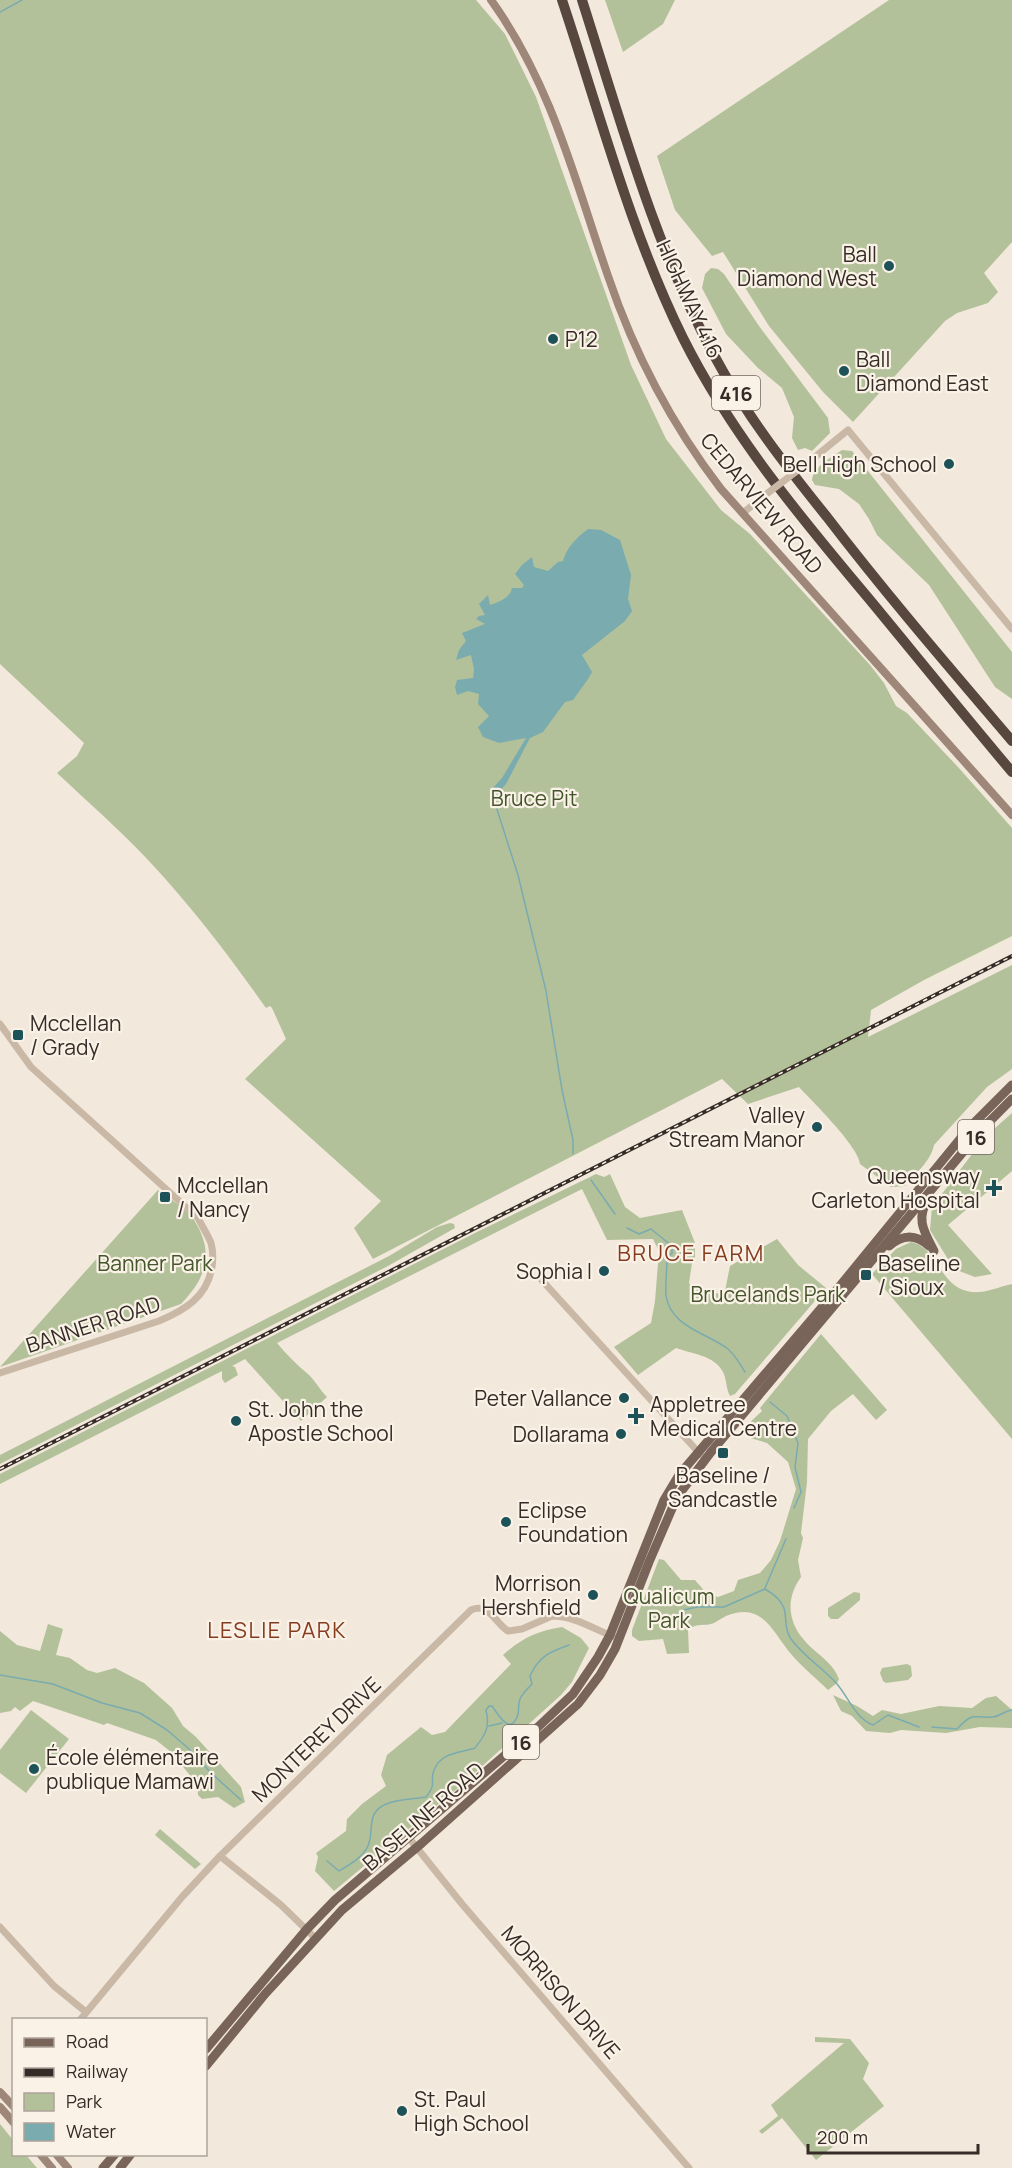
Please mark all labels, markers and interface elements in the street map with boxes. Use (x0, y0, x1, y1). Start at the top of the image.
street label: HIGHWAY 416 (650, 235, 730, 363)
place label: Ball Diamond West (737, 240, 877, 292)
marker: Ball Diamond West (882, 259, 896, 273)
place label: P12 (565, 325, 598, 353)
marker: P12 (546, 332, 560, 346)
place label: Ball Diamond East (856, 345, 989, 397)
marker: Ball Diamond East (837, 364, 851, 378)
road number: 416 (712, 376, 760, 410)
street label: CEDARVIEW ROAD (695, 427, 829, 579)
place label: Bell High School (783, 450, 937, 478)
marker: Bell High School (942, 457, 956, 471)
park label: Bruce Pit (491, 784, 577, 812)
place label: Mcclellan / Grady (30, 1009, 121, 1061)
marker: Mcclellan / Grady (11, 1028, 25, 1042)
place label: Valley Stream Manor (669, 1101, 805, 1153)
marker: Valley Stream Manor (810, 1120, 824, 1134)
road number: 16 (958, 1120, 994, 1154)
place label: Queensway Carleton Hospital (811, 1162, 980, 1214)
place label: Mcclellan / Nancy (177, 1171, 268, 1223)
marker: Queensway Carleton Hospital (985, 1179, 1003, 1197)
marker: Mcclellan / Nancy (158, 1190, 172, 1204)
district label: BRUCE FARM (617, 1238, 765, 1268)
park label: Banner Park (97, 1249, 213, 1277)
place label: Baseline / Sioux (878, 1249, 960, 1301)
place label: Sophia I (516, 1257, 592, 1285)
marker: Sophia I (597, 1264, 611, 1278)
marker: Baseline / Sioux (859, 1268, 873, 1282)
park label: Brucelands Park (691, 1280, 846, 1308)
street label: BANNER ROAD (22, 1289, 164, 1359)
place label: Peter Vallance (474, 1384, 612, 1412)
place label: Appletree Medical Centre (650, 1390, 797, 1442)
marker: Peter Vallance (617, 1391, 631, 1405)
place label: St. John the Apostle School (248, 1395, 394, 1447)
marker: Appletree Medical Centre (627, 1407, 645, 1425)
marker: St. John the Apostle School (229, 1414, 243, 1428)
place label: Dollarama (513, 1420, 609, 1448)
marker: Dollarama (614, 1427, 628, 1441)
marker: Baseline / Sandcastle (716, 1446, 730, 1460)
place label: Baseline / Sandcastle (668, 1461, 778, 1513)
place label: Eclipse Foundation (518, 1496, 628, 1548)
marker: Eclipse Foundation (499, 1515, 513, 1529)
place label: Morrison Hershfield (481, 1569, 581, 1621)
park label: Qualicum Park (623, 1582, 715, 1634)
marker: Morrison Hershfield (586, 1588, 600, 1602)
district label: LESLIE PARK (207, 1615, 347, 1645)
street label: MONTEREY DRIVE (246, 1670, 386, 1808)
road number: 16 (503, 1725, 539, 1759)
place label: École élémentaire publique Mamawi (46, 1743, 219, 1795)
street label: BASELINE ROAD (356, 1755, 490, 1877)
marker: École élémentaire publique Mamawi (27, 1762, 41, 1776)
street label: MORRISON DRIVE (495, 1919, 627, 2065)
legend (12, 2018, 207, 2156)
text: Road (66, 2029, 109, 2053)
text: Railway (66, 2059, 128, 2083)
place label: St. Paul High School (414, 2085, 529, 2137)
text: Park (66, 2089, 103, 2113)
marker: St. Paul High School (395, 2104, 409, 2118)
scale bar (808, 2117, 978, 2155)
text: Water (66, 2119, 116, 2143)
text: 200 m (817, 2125, 868, 2149)

